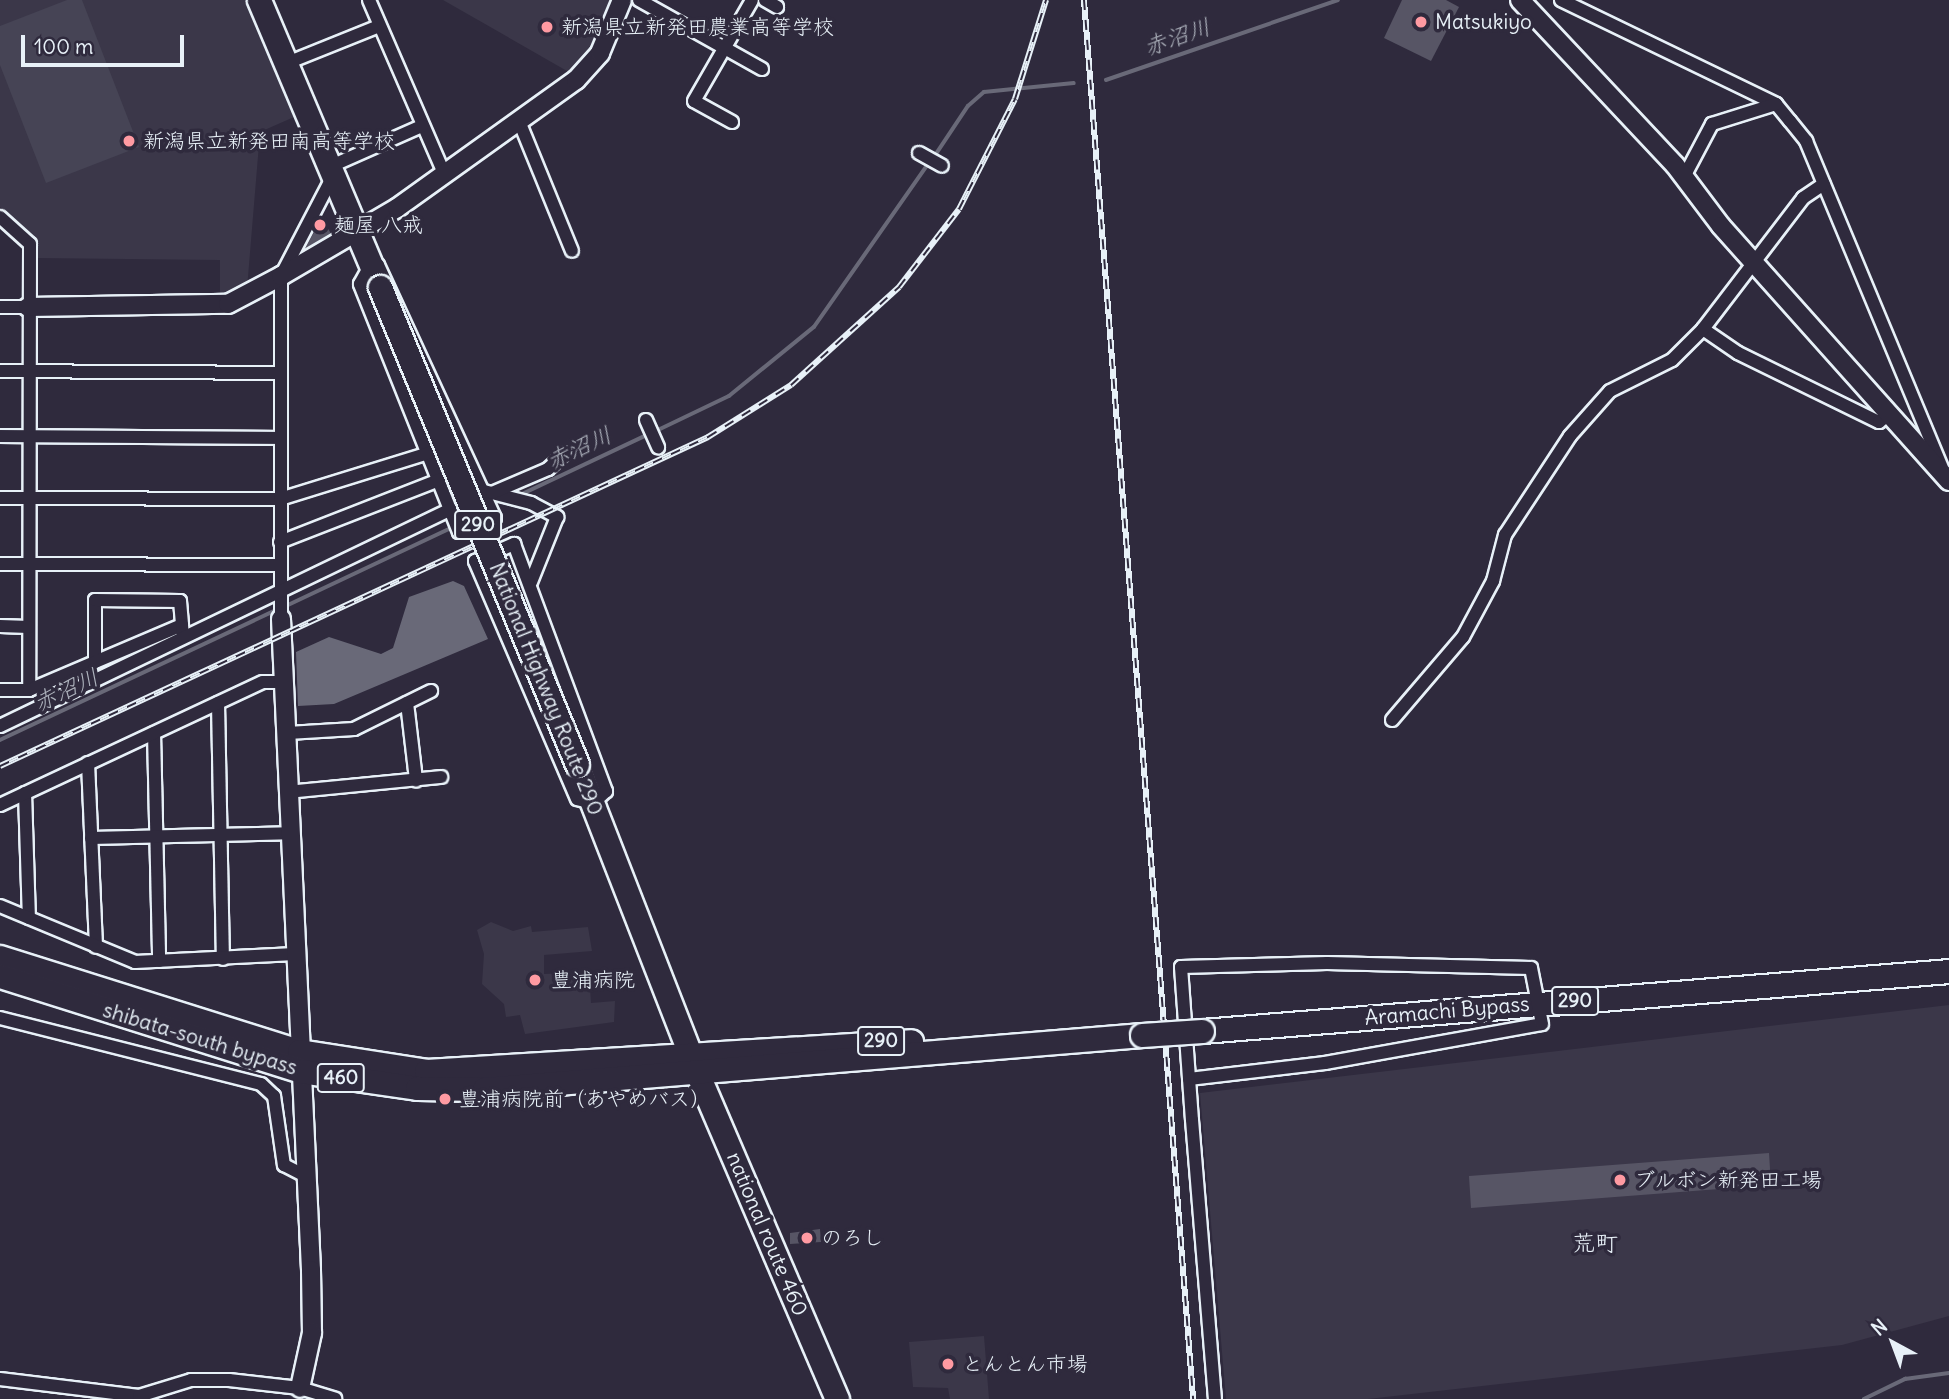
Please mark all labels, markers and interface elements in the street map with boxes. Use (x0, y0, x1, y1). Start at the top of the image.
place label: Matsukiyo (1435, 9, 1532, 35)
water label: 赤沼川 (1140, 13, 1214, 61)
place label: 新潟県立新発田農業高等学校 (561, 14, 834, 40)
marker: Matsukiyo (1413, 14, 1429, 30)
marker: 新潟県立新発田農業高等学校 (539, 19, 555, 35)
scale bar (24, 21, 187, 65)
text: 100 m (34, 33, 93, 60)
place label: 新潟県立新発田南高等学校 (143, 128, 395, 154)
marker: 新潟県立新発田南高等学校 (121, 133, 137, 149)
place label: 麺屋 八戒 (334, 212, 423, 238)
marker: 麺屋 八戒 (312, 217, 328, 233)
water label: 赤沼川 (542, 421, 616, 475)
road number: 290 (454, 510, 503, 540)
street label: National Highway Route 290 (484, 559, 608, 819)
water label: 赤沼川 (29, 663, 103, 717)
place label: 豊浦病院 (551, 967, 635, 993)
marker: 豊浦病院 (525, 970, 545, 990)
road number: 290 (1550, 986, 1600, 1016)
street label: Aramachi Bypass (1364, 991, 1530, 1031)
street label: shibata-south bypass (100, 997, 300, 1081)
road number: 290 (856, 1026, 906, 1056)
road number: 460 (316, 1062, 366, 1094)
place label: 豊浦病院前（あやめバス） (459, 1086, 711, 1112)
marker: 豊浦病院前（あやめバス） (437, 1091, 453, 1107)
street label: national route 460 (721, 1148, 813, 1320)
place label: ブルボン新発田工場 (1634, 1167, 1823, 1193)
marker: ブルボン新発田工場 (1612, 1172, 1628, 1188)
place label: のろし (821, 1225, 884, 1251)
district label: 荒町 (1572, 1229, 1618, 1257)
marker: のろし (799, 1230, 815, 1246)
north arrow (1858, 1308, 1928, 1378)
text: N (1866, 1314, 1892, 1341)
place label: とんとん市場 (962, 1351, 1088, 1377)
marker: とんとん市場 (940, 1356, 956, 1372)

